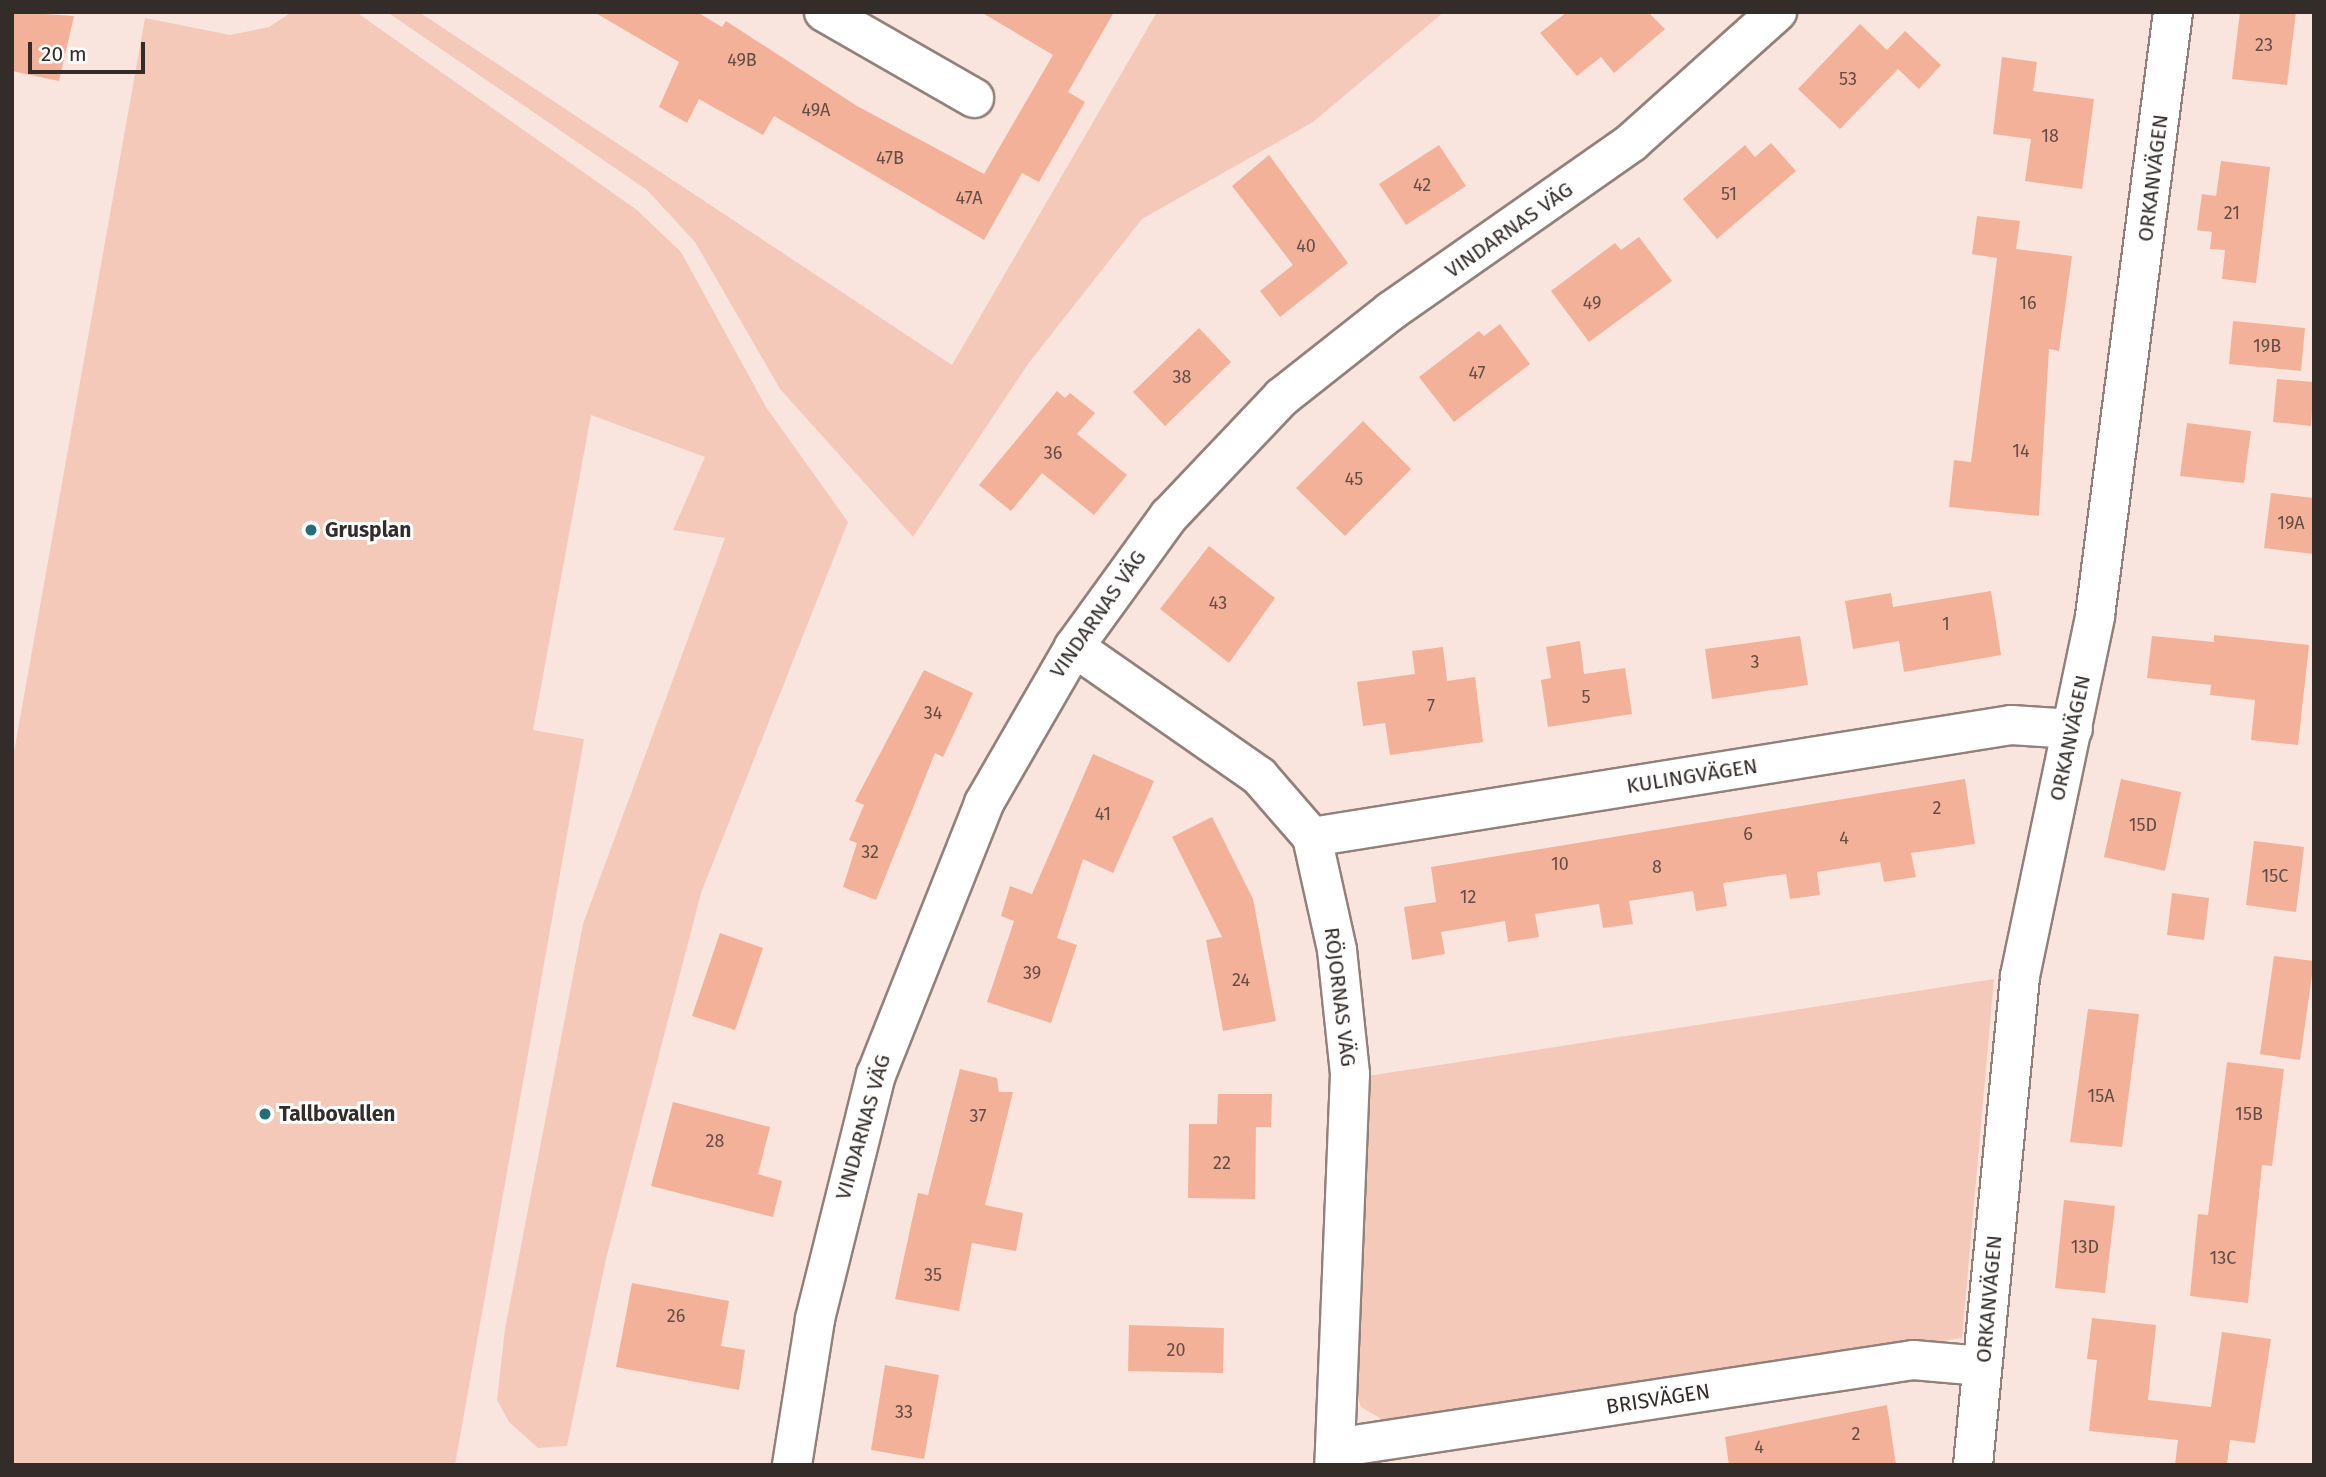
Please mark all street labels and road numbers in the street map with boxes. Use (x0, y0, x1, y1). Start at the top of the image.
street label: ORKANVÄGEN (2133, 113, 2173, 243)
street label: VINDARNAS VÄG (1440, 177, 1578, 283)
street label: VINDARNAS VÄG (1045, 545, 1151, 683)
street label: ORKANVÄGEN (2044, 673, 2096, 803)
street label: KULINGVÄGEN (1625, 753, 1759, 799)
street label: RÖJORNAS VÄG (1319, 926, 1361, 1068)
street label: VINDARNAS VÄG (830, 1051, 896, 1203)
street label: ORKANVÄGEN (1971, 1234, 2007, 1364)
street label: BRISVÄGEN (1604, 1378, 1712, 1420)

